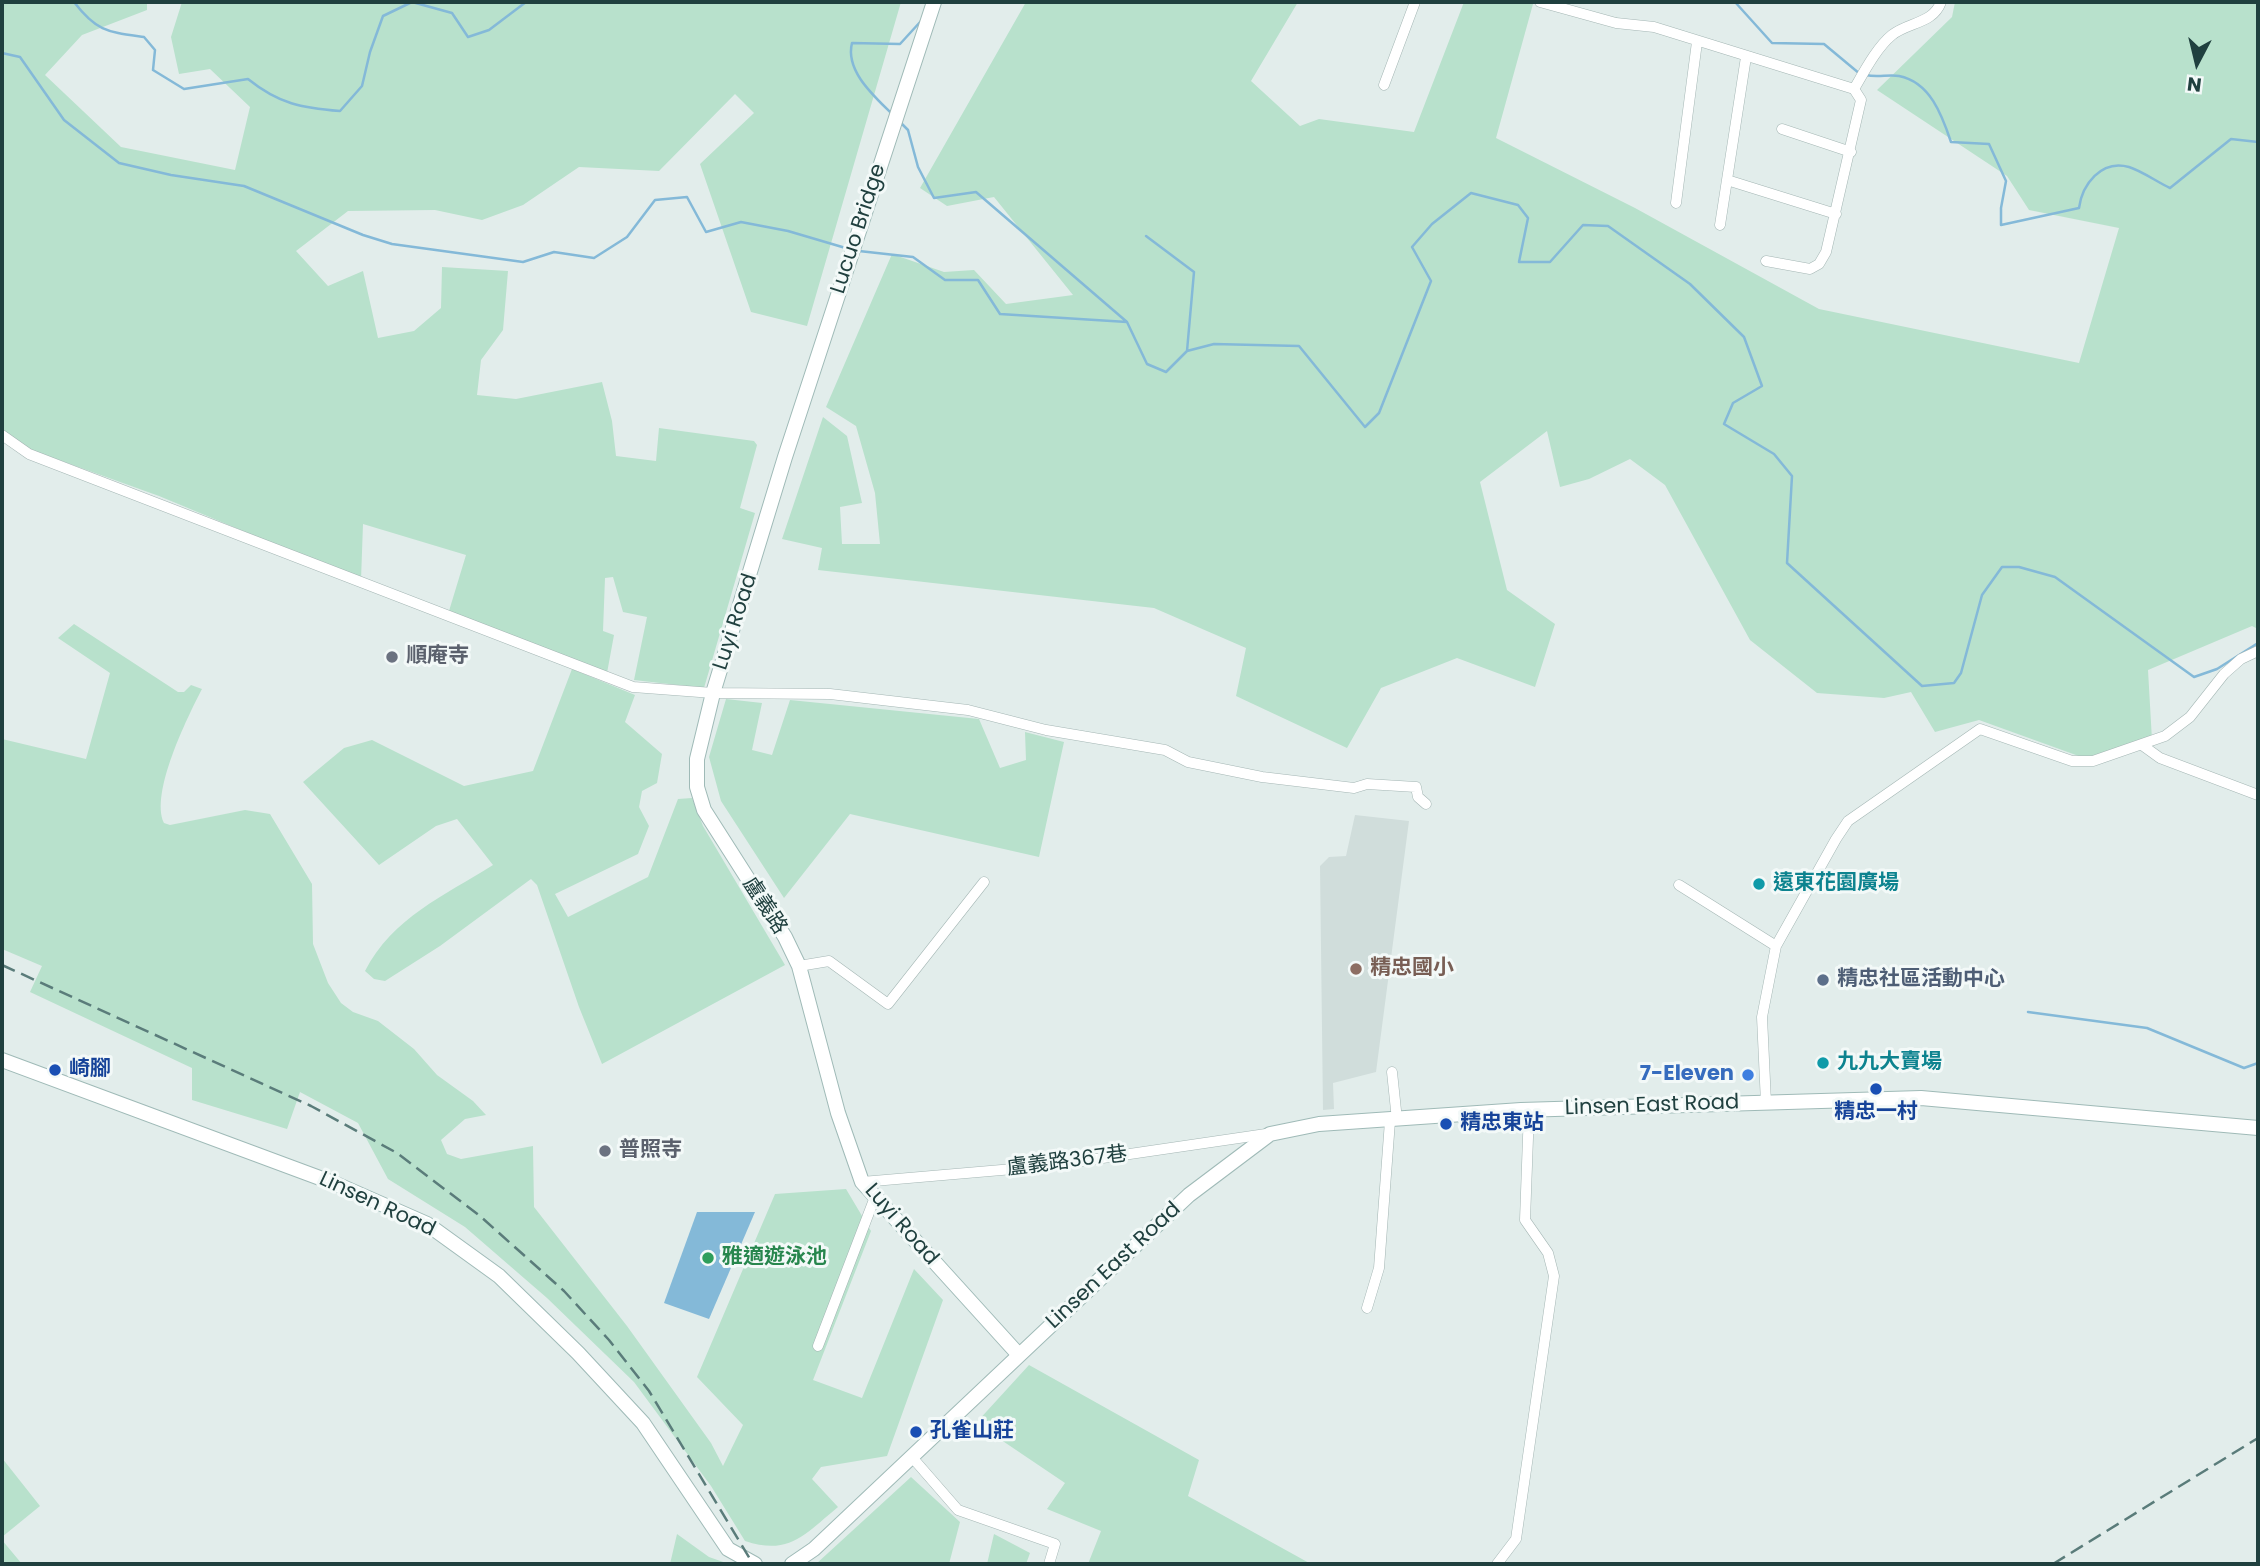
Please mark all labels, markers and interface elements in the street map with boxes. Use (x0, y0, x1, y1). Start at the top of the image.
north arrow (2162, 28, 2232, 98)
text: N (2186, 70, 2203, 99)
street label: Lucuo Bridge (826, 161, 892, 297)
street label: Luyi Road (709, 571, 763, 673)
place label: 順庵寺 (406, 644, 469, 670)
marker: 順庵寺 (384, 649, 400, 665)
place label: 遠東花園廣場 (1773, 871, 1899, 897)
street label: 盧義路 (736, 873, 792, 939)
marker: 遠東花園廣場 (1751, 876, 1767, 892)
place label: 精忠國小 (1370, 956, 1454, 982)
marker: 精忠國小 (1348, 961, 1364, 977)
place label: 精忠社區活動中心 (1837, 967, 2005, 993)
marker: 精忠社區活動中心 (1815, 972, 1831, 988)
place label: 九九大賣場 (1837, 1050, 1942, 1076)
marker: 九九大賣場 (1815, 1055, 1831, 1071)
place label: 崎腳 (69, 1057, 111, 1083)
marker: 崎腳 (47, 1062, 63, 1078)
place label: 7-Eleven (1640, 1062, 1734, 1088)
marker: 7-Eleven (1740, 1067, 1756, 1083)
marker: 精忠一村 (1868, 1081, 1884, 1097)
street label: Linsen East Road (1564, 1090, 1740, 1122)
place label: 精忠一村 (1834, 1100, 1918, 1126)
place label: 精忠東站 (1460, 1111, 1544, 1137)
marker: 精忠東站 (1438, 1116, 1454, 1132)
place label: 普照寺 (619, 1138, 682, 1164)
street label: 盧義路367巷 (1005, 1142, 1129, 1182)
marker: 普照寺 (597, 1143, 613, 1159)
street label: Linsen Road (315, 1167, 439, 1243)
street label: Luyi Road (859, 1179, 943, 1271)
street label: Linsen East Road (1042, 1197, 1186, 1335)
place label: 雅適遊泳池 (722, 1245, 827, 1271)
marker: 雅適遊泳池 (700, 1250, 716, 1266)
place label: 孔雀山莊 (930, 1419, 1014, 1445)
marker: 孔雀山莊 (908, 1424, 924, 1440)

